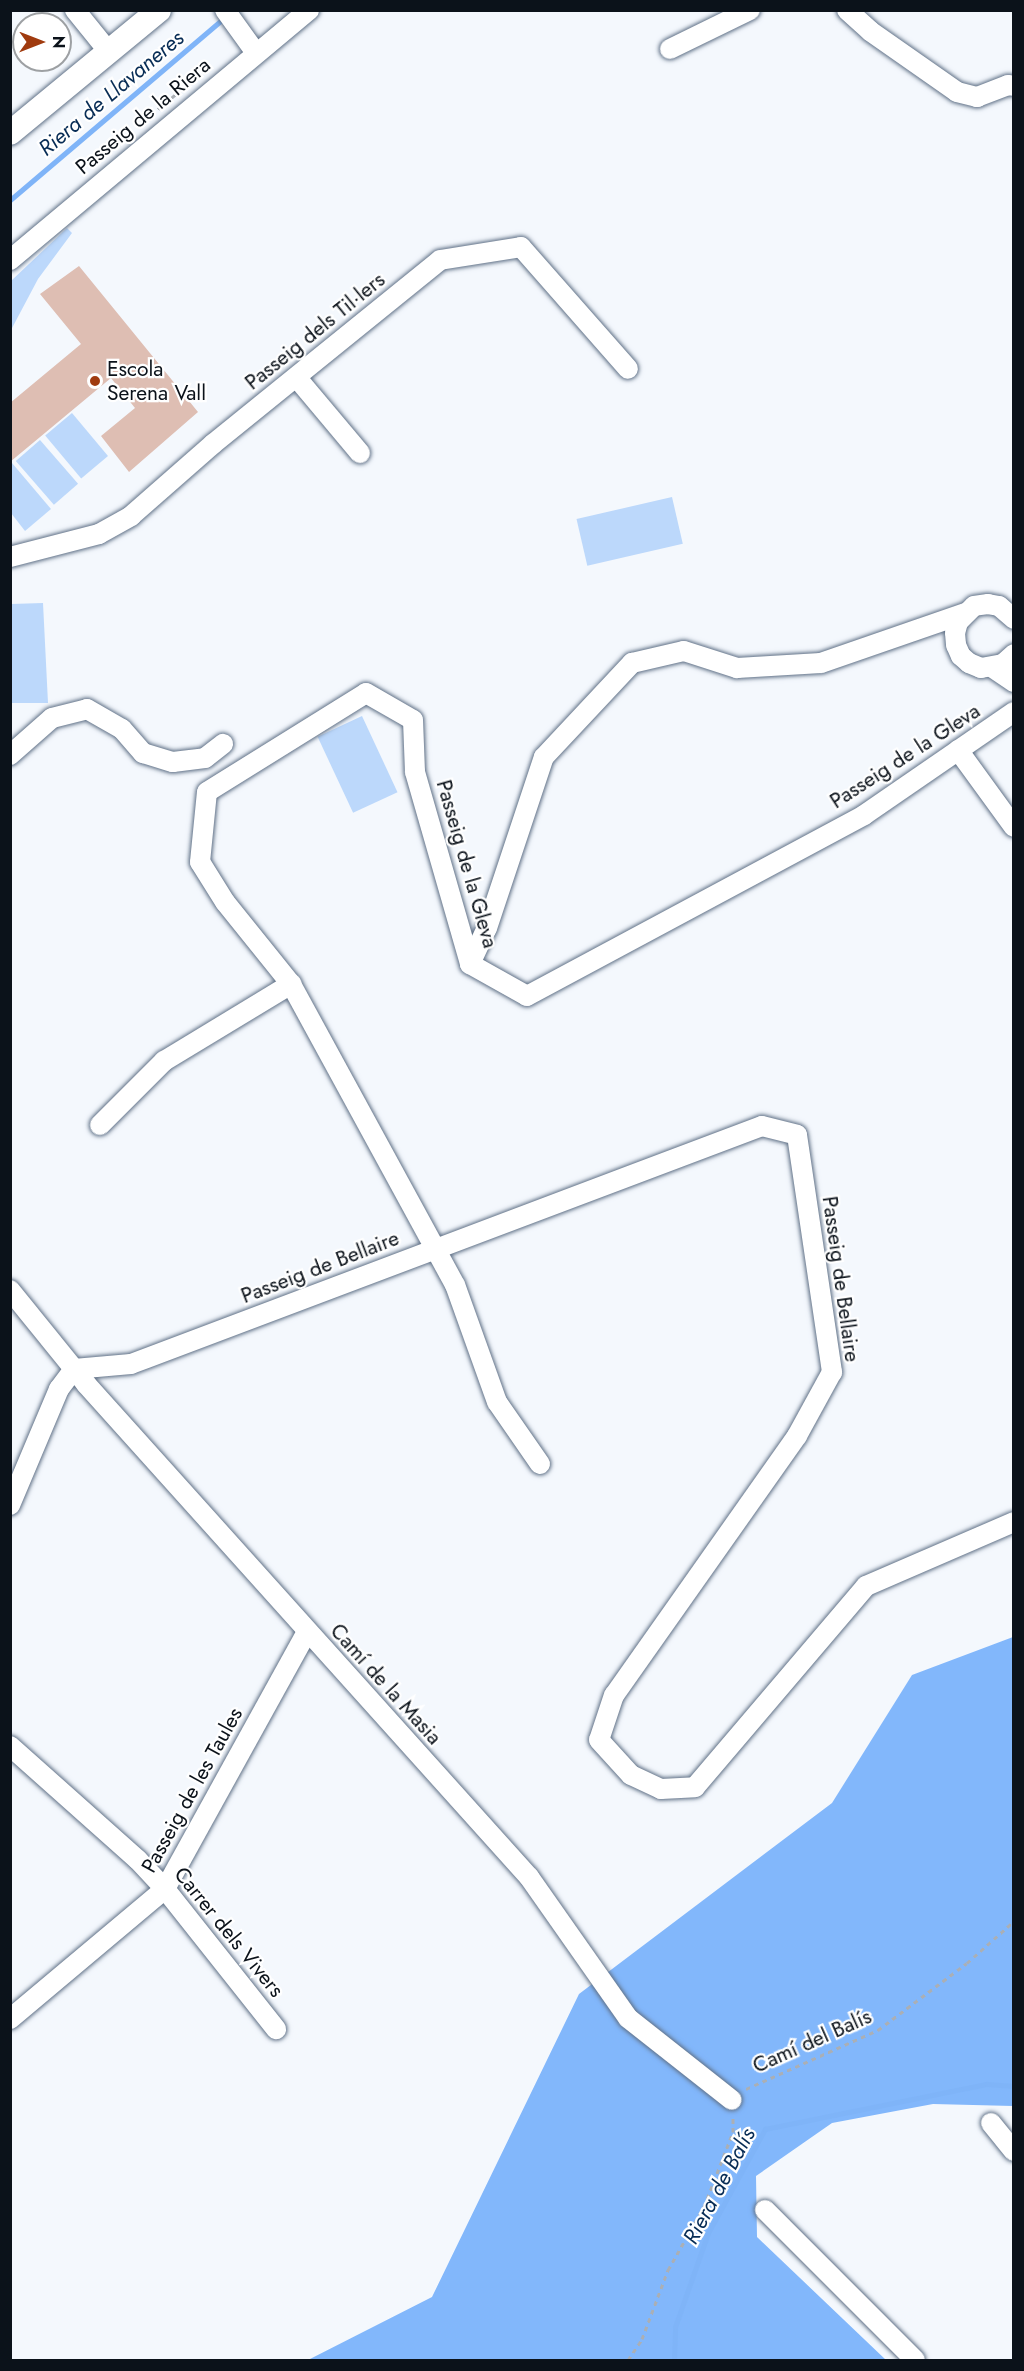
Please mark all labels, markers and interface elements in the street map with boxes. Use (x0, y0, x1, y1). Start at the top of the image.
north arrow (12, 12, 72, 72)
water label: Riera de Llavaneres (33, 25, 189, 161)
text: N (47, 36, 70, 48)
street label: Passeig de la Riera (71, 52, 215, 180)
street label: Passeig dels Til·lers (240, 267, 390, 395)
place label: Escola Serena Vall (107, 356, 206, 406)
marker: Escola Serena Vall (88, 374, 102, 388)
street label: Passeig de la Gleva (825, 698, 985, 814)
street label: Passeig de la Gleva (431, 777, 503, 951)
street label: Passeig de Bellaire (817, 1195, 865, 1363)
street label: Passeig de Bellaire (238, 1225, 402, 1309)
street label: Camí de la Masia (325, 1618, 447, 1750)
street label: Passeig de les Taules (136, 1703, 248, 1877)
street label: Carrer dels Vivers (169, 1862, 289, 2002)
street label: Camí del Balís (749, 2004, 875, 2078)
water label: Riera de Balís (677, 2124, 761, 2248)

